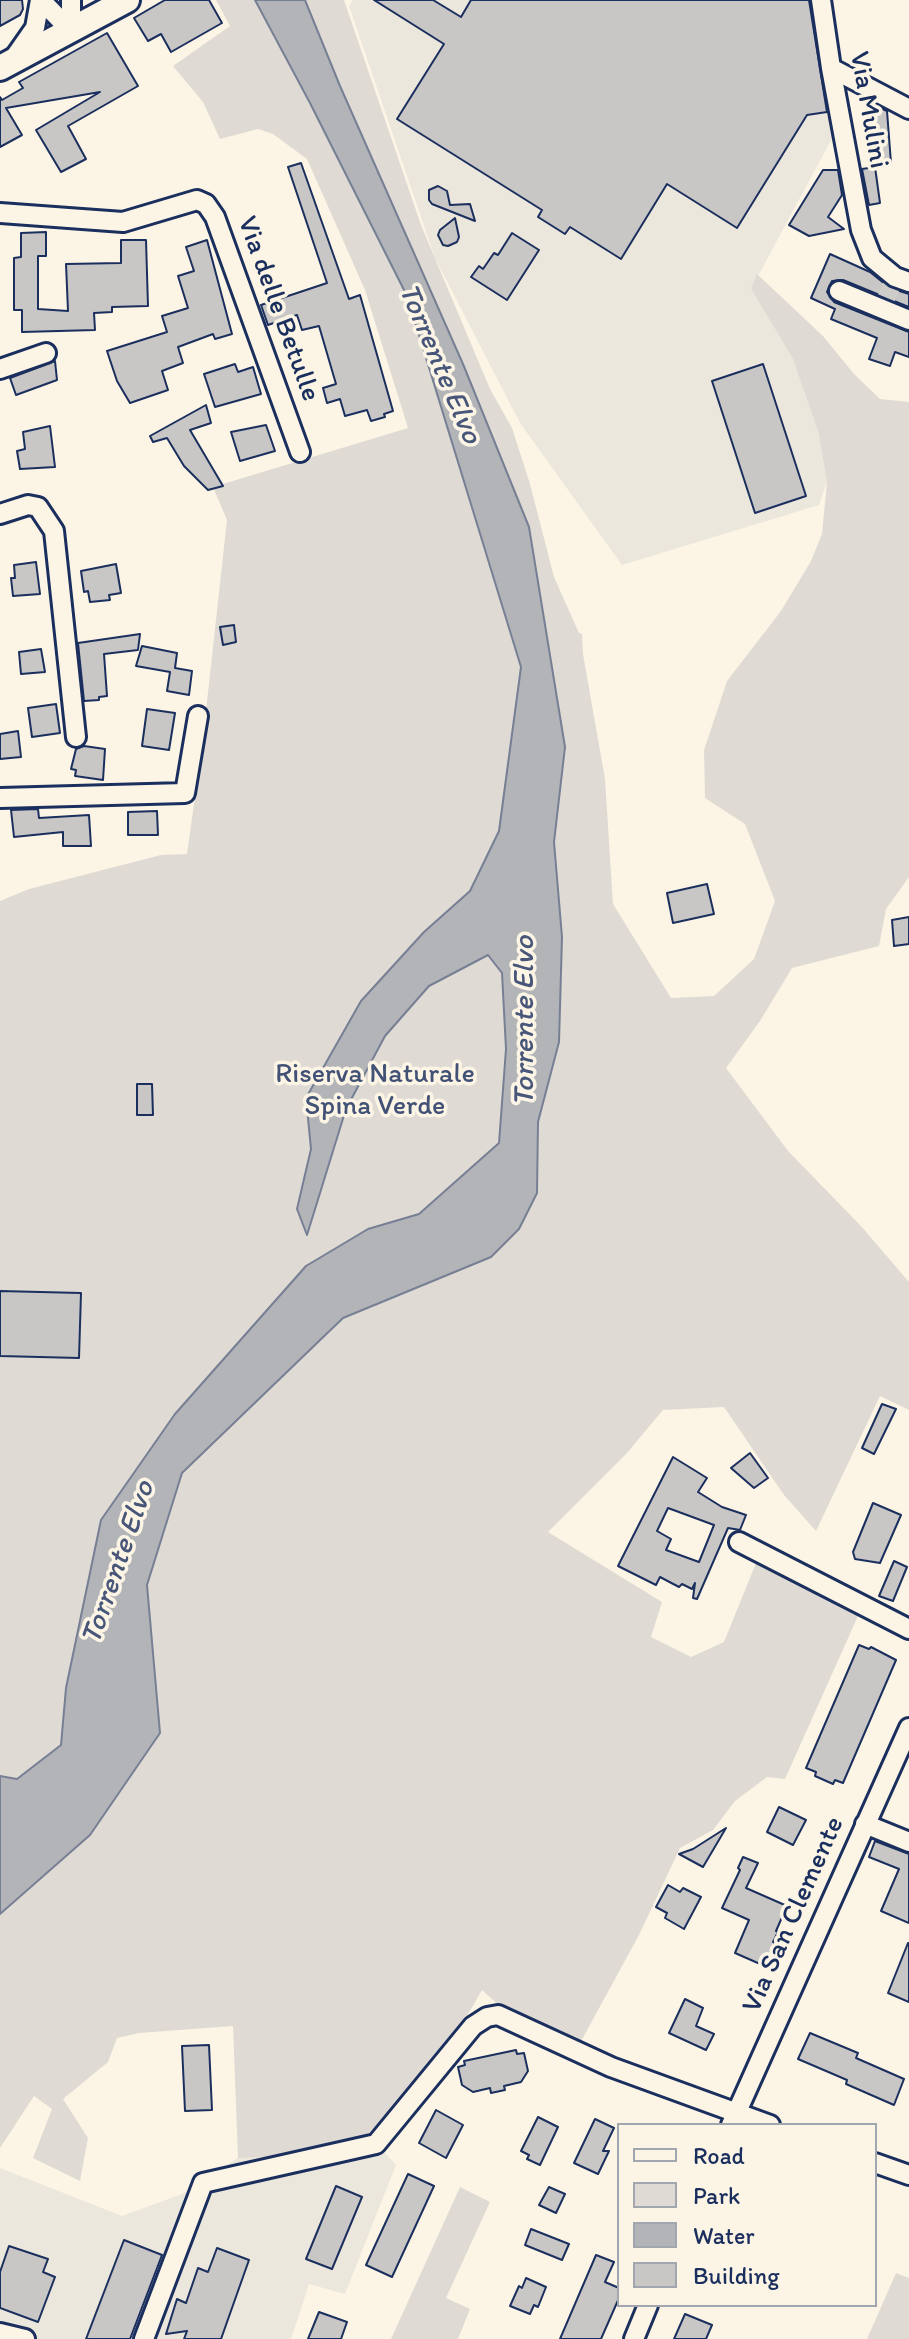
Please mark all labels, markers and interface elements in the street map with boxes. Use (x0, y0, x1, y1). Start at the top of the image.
street label: Via Mulini (841, 49, 895, 171)
street label: Via delle Betulle (229, 212, 327, 406)
water label: Torrente Elvo (389, 278, 489, 450)
water label: Torrente Elvo (507, 936, 543, 1106)
park label: Riserva Naturale Spina Verde (275, 1058, 475, 1124)
water label: Torrente Elvo (74, 1477, 164, 1649)
street label: Via San Clemente (736, 1812, 852, 2018)
legend (617, 2123, 877, 2307)
text: Road (693, 2141, 745, 2170)
text: Park (693, 2181, 740, 2210)
text: Water (693, 2221, 755, 2250)
text: Building (693, 2261, 780, 2290)

